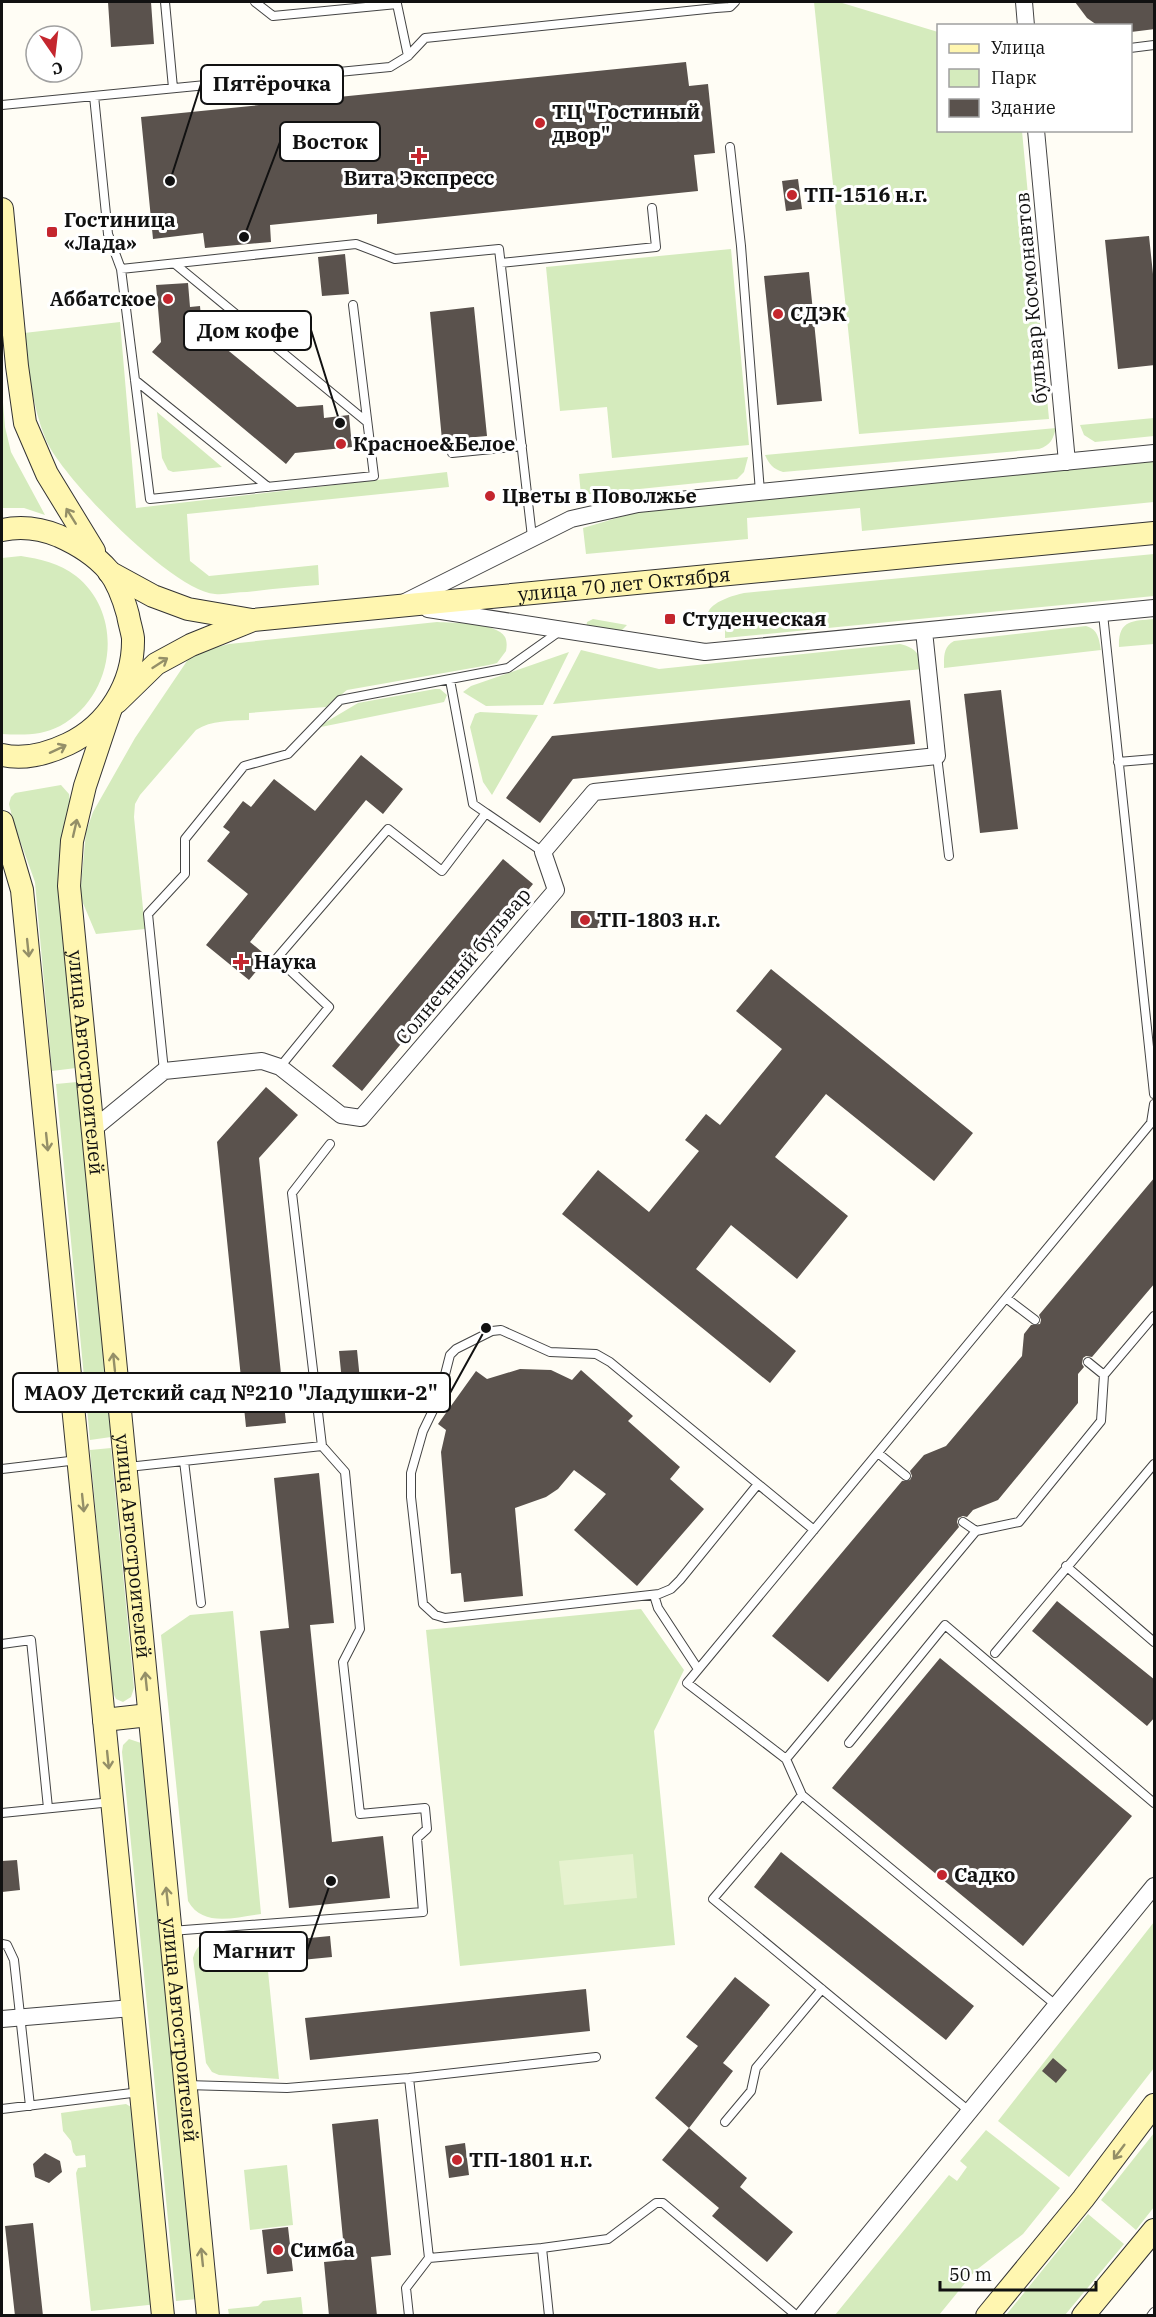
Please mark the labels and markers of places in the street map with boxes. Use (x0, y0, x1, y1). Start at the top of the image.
callout: Пятёрочка (201, 65, 343, 104)
place label: ТЦ "Гостиный двор" (552, 98, 700, 148)
marker: ТЦ "Гостиный двор" (533, 116, 547, 130)
callout: Восток (280, 122, 380, 161)
marker: Вита Экспресс (412, 149, 426, 163)
place label: Вита Экспресс (343, 164, 495, 191)
place label: ТП-1516 н.г. (804, 181, 928, 208)
marker: ТП-1516 н.г. (785, 188, 799, 202)
place label: Гостиница «Лада» (64, 206, 176, 256)
marker: Гостиница «Лада» (45, 225, 59, 239)
place label: Аббатское (50, 285, 156, 312)
marker: Аббатское (161, 292, 175, 306)
place label: СДЭК (790, 300, 847, 327)
marker: СДЭК (771, 307, 785, 321)
callout: Дом кофе (184, 311, 311, 350)
place label: Красное&Белое (353, 430, 515, 457)
marker: Красное&Белое (334, 437, 348, 451)
place label: Цветы в Поволжье (502, 482, 697, 509)
marker: Цветы в Поволжье (483, 489, 497, 503)
place label: Студенческая (682, 605, 827, 632)
marker: Студенческая (663, 612, 677, 626)
place label: ТП-1803 н.г. (597, 906, 721, 933)
marker: ТП-1803 н.г. (578, 913, 592, 927)
place label: Наука (254, 948, 317, 975)
marker: Наука (232, 953, 250, 971)
callout: МАОУ Детский сад №210 "Ладушки-2" (13, 1373, 450, 1412)
place label: Садко (954, 1861, 1015, 1888)
marker: Садко (935, 1868, 949, 1882)
callout: Магнит (200, 1932, 307, 1971)
place label: ТП-1801 н.г. (469, 2146, 593, 2173)
marker: ТП-1801 н.г. (450, 2153, 464, 2167)
place label: Симба (290, 2236, 355, 2263)
marker: Симба (271, 2243, 285, 2257)

